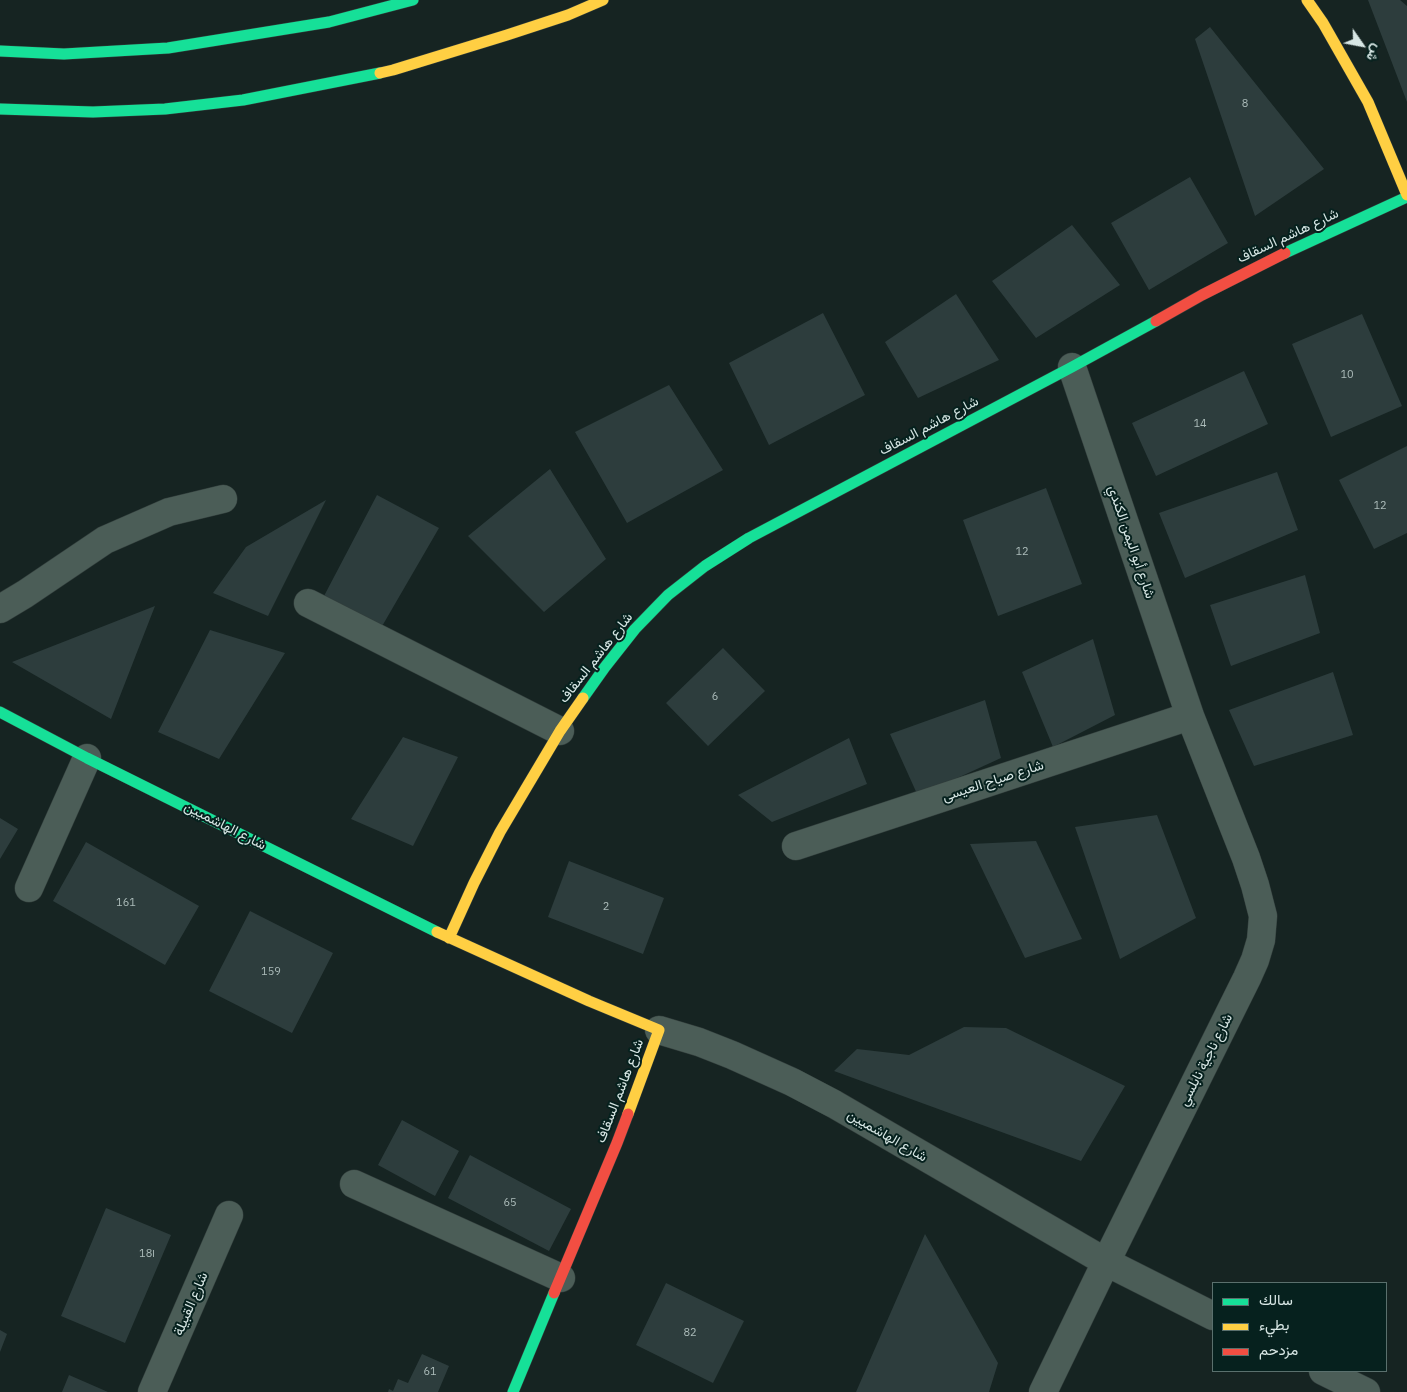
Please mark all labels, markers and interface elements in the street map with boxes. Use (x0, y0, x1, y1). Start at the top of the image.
north arrow (1337, 20, 1387, 70)
text: ش (1362, 41, 1387, 65)
house number: 8 (1242, 97, 1248, 111)
street label: شارع هاشم السقاف (1235, 205, 1341, 267)
house number: 10 (1340, 368, 1354, 382)
street label: شارع هاشم السقاف (877, 393, 981, 459)
house number: 14 (1193, 417, 1207, 431)
street label: شارع أبو اليمن الكندي (1104, 483, 1158, 601)
house number: 12 (1373, 499, 1387, 513)
house number: 12 (1015, 545, 1029, 559)
street label: شارع هاشم السقاف (556, 610, 636, 706)
house number: 6 (712, 690, 718, 704)
street label: شارع صياح العيسى (940, 757, 1046, 805)
street label: شارع الهاشميين (181, 798, 269, 854)
house number: 161 (116, 896, 136, 910)
house number: 2 (603, 900, 609, 914)
house number: 159 (261, 965, 281, 979)
street label: شارع ناجية نابلسي (1176, 1011, 1236, 1109)
street label: شارع هاشم السقاف (592, 1037, 648, 1145)
street label: شارع الهاشميين (844, 1106, 930, 1166)
house number: 65 (503, 1196, 517, 1210)
house number: ا18 (139, 1247, 155, 1261)
street label: شارع القبيلة (170, 1270, 212, 1338)
legend (1212, 1282, 1387, 1372)
text: سالك (1259, 1290, 1293, 1309)
text: بطيء (1259, 1315, 1289, 1334)
house number: 82 (683, 1326, 697, 1340)
text: مزدحم (1259, 1340, 1298, 1359)
house number: 61 (423, 1365, 437, 1379)

